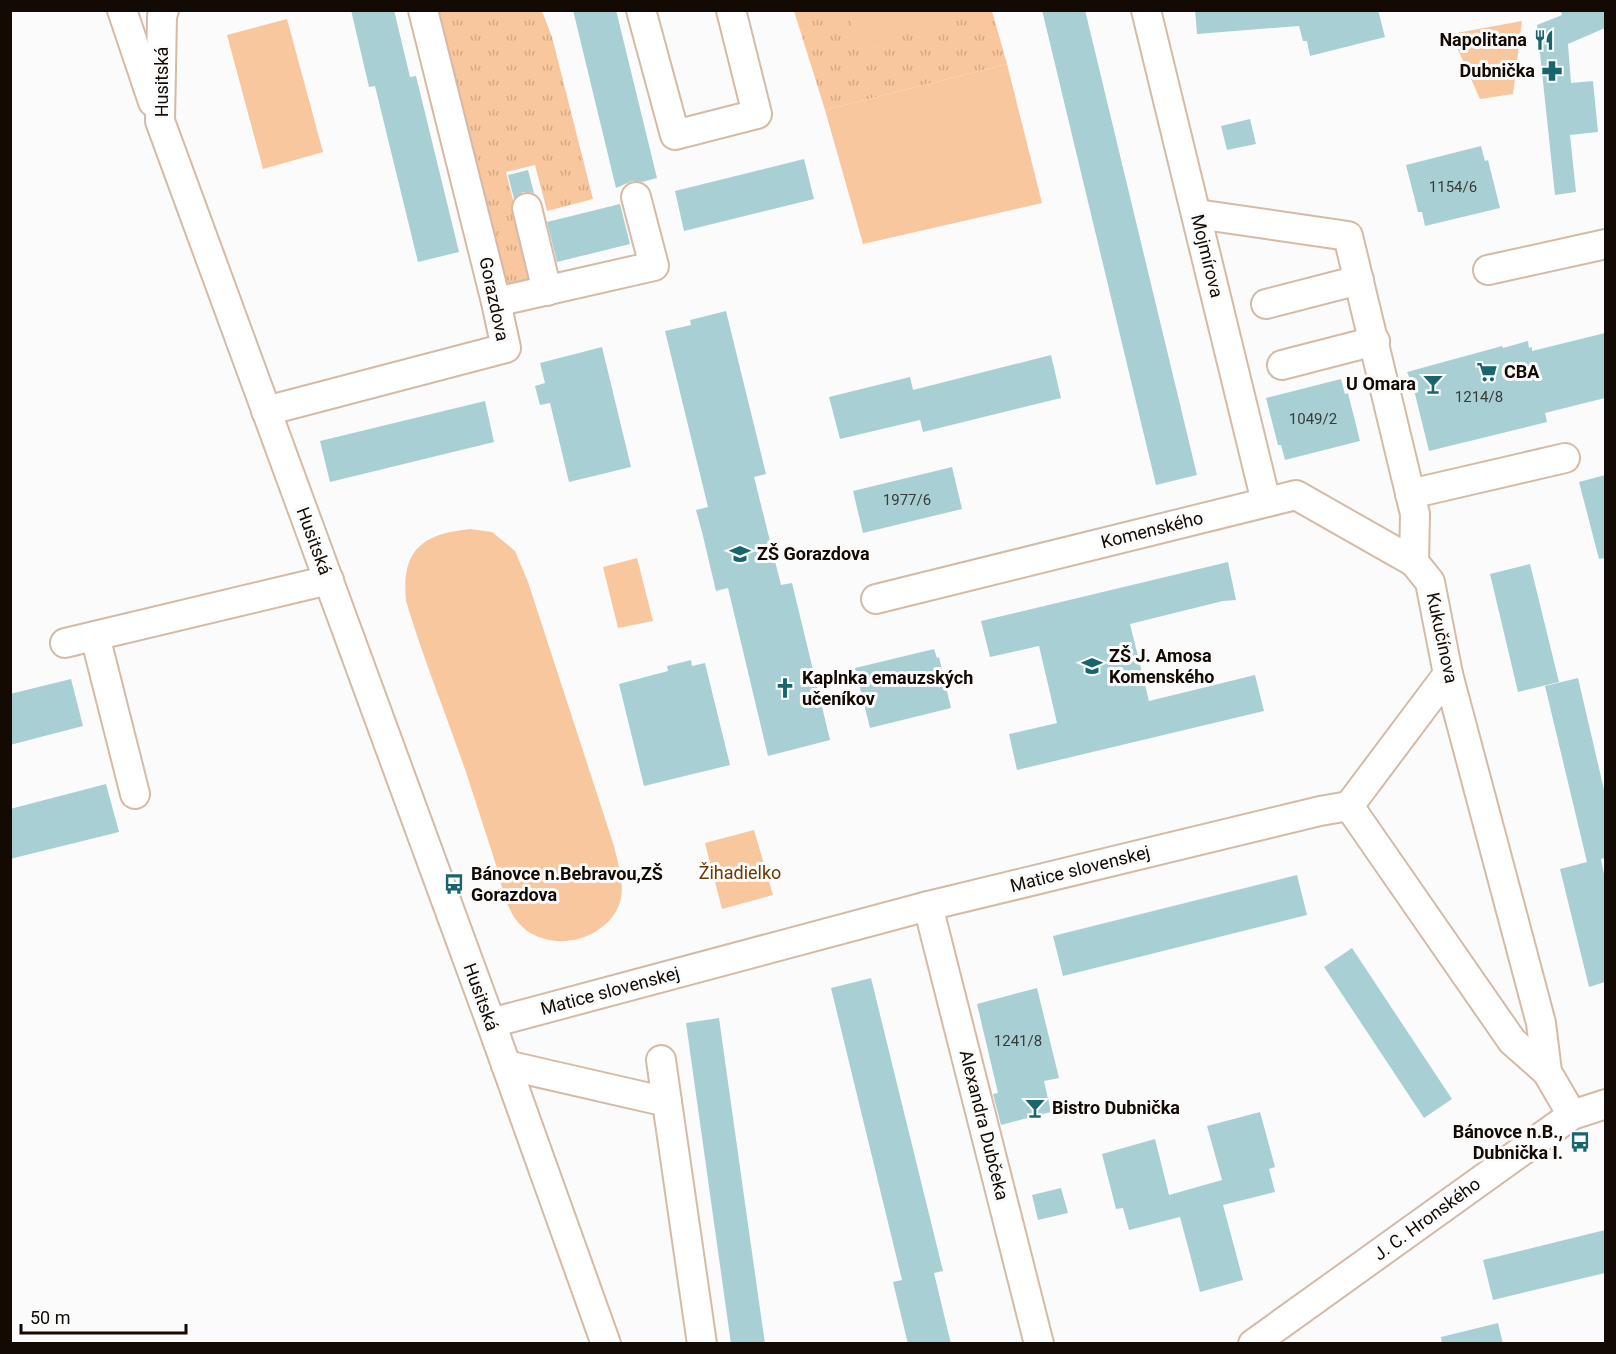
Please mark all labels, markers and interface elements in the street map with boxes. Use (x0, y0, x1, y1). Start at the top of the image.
restaurant icon: Napolitana (1532, 28, 1556, 52)
place label: Napolitana (1439, 29, 1527, 50)
street label: Husitská (151, 47, 172, 117)
pharmacy icon: Dubnička (1540, 59, 1564, 83)
place label: Dubnička (1460, 60, 1535, 81)
house number: 1154/6 (1429, 178, 1477, 196)
street label: Mojmírova (1187, 212, 1228, 300)
street label: Gorazdova (475, 255, 514, 343)
supermarket icon: CBA (1475, 360, 1499, 384)
place label: CBA (1504, 361, 1540, 382)
bar icon: U Omara (1421, 372, 1445, 396)
place label: U Omara (1346, 373, 1416, 394)
house number: 1214/8 (1455, 388, 1503, 406)
house number: 1049/2 (1289, 410, 1337, 428)
house number: 1977/6 (883, 491, 931, 509)
street label: Husitská (293, 504, 336, 578)
street label: Komenského (1099, 507, 1205, 552)
school or university icon: ZŠ Gorazdova (728, 542, 752, 566)
place label: ZŠ Gorazdova (757, 543, 870, 564)
street label: Kukučínova (1423, 591, 1462, 685)
place label: ZŠ J. Amosa Komenského (1109, 645, 1214, 687)
school or university icon: ZŠ J. Amosa Komenského (1080, 654, 1104, 678)
place label: Kaplnka emauzských učeníkov (802, 667, 973, 709)
church icon: Kaplnka emauzských učeníkov (773, 676, 797, 700)
street label: Matice slovenskej (1008, 841, 1152, 896)
park label: Žihadielko (699, 862, 781, 883)
place label: Bánovce n.Bebravou,ZŠ Gorazdova (471, 863, 663, 905)
bus stop icon: Bánovce n.Bebravou,ZŠ Gorazdova (442, 872, 466, 896)
street label: Husitská (460, 960, 503, 1034)
street label: Matice slovenskej (538, 962, 682, 1019)
house number: 1241/8 (994, 1032, 1042, 1050)
street label: Alexandra Dubčeka (956, 1048, 1013, 1202)
bar icon: Bistro Dubnička (1023, 1096, 1047, 1120)
place label: Bistro Dubnička (1052, 1097, 1180, 1118)
place label: Bánovce n.B., Dubnička I. (1453, 1121, 1563, 1163)
bus stop icon: Bánovce n.B., Dubnička I. (1568, 1130, 1592, 1154)
street label: J. C. Hronského (1369, 1173, 1484, 1264)
scale bar (21, 1297, 186, 1335)
text: 50 m (30, 1307, 70, 1328)

